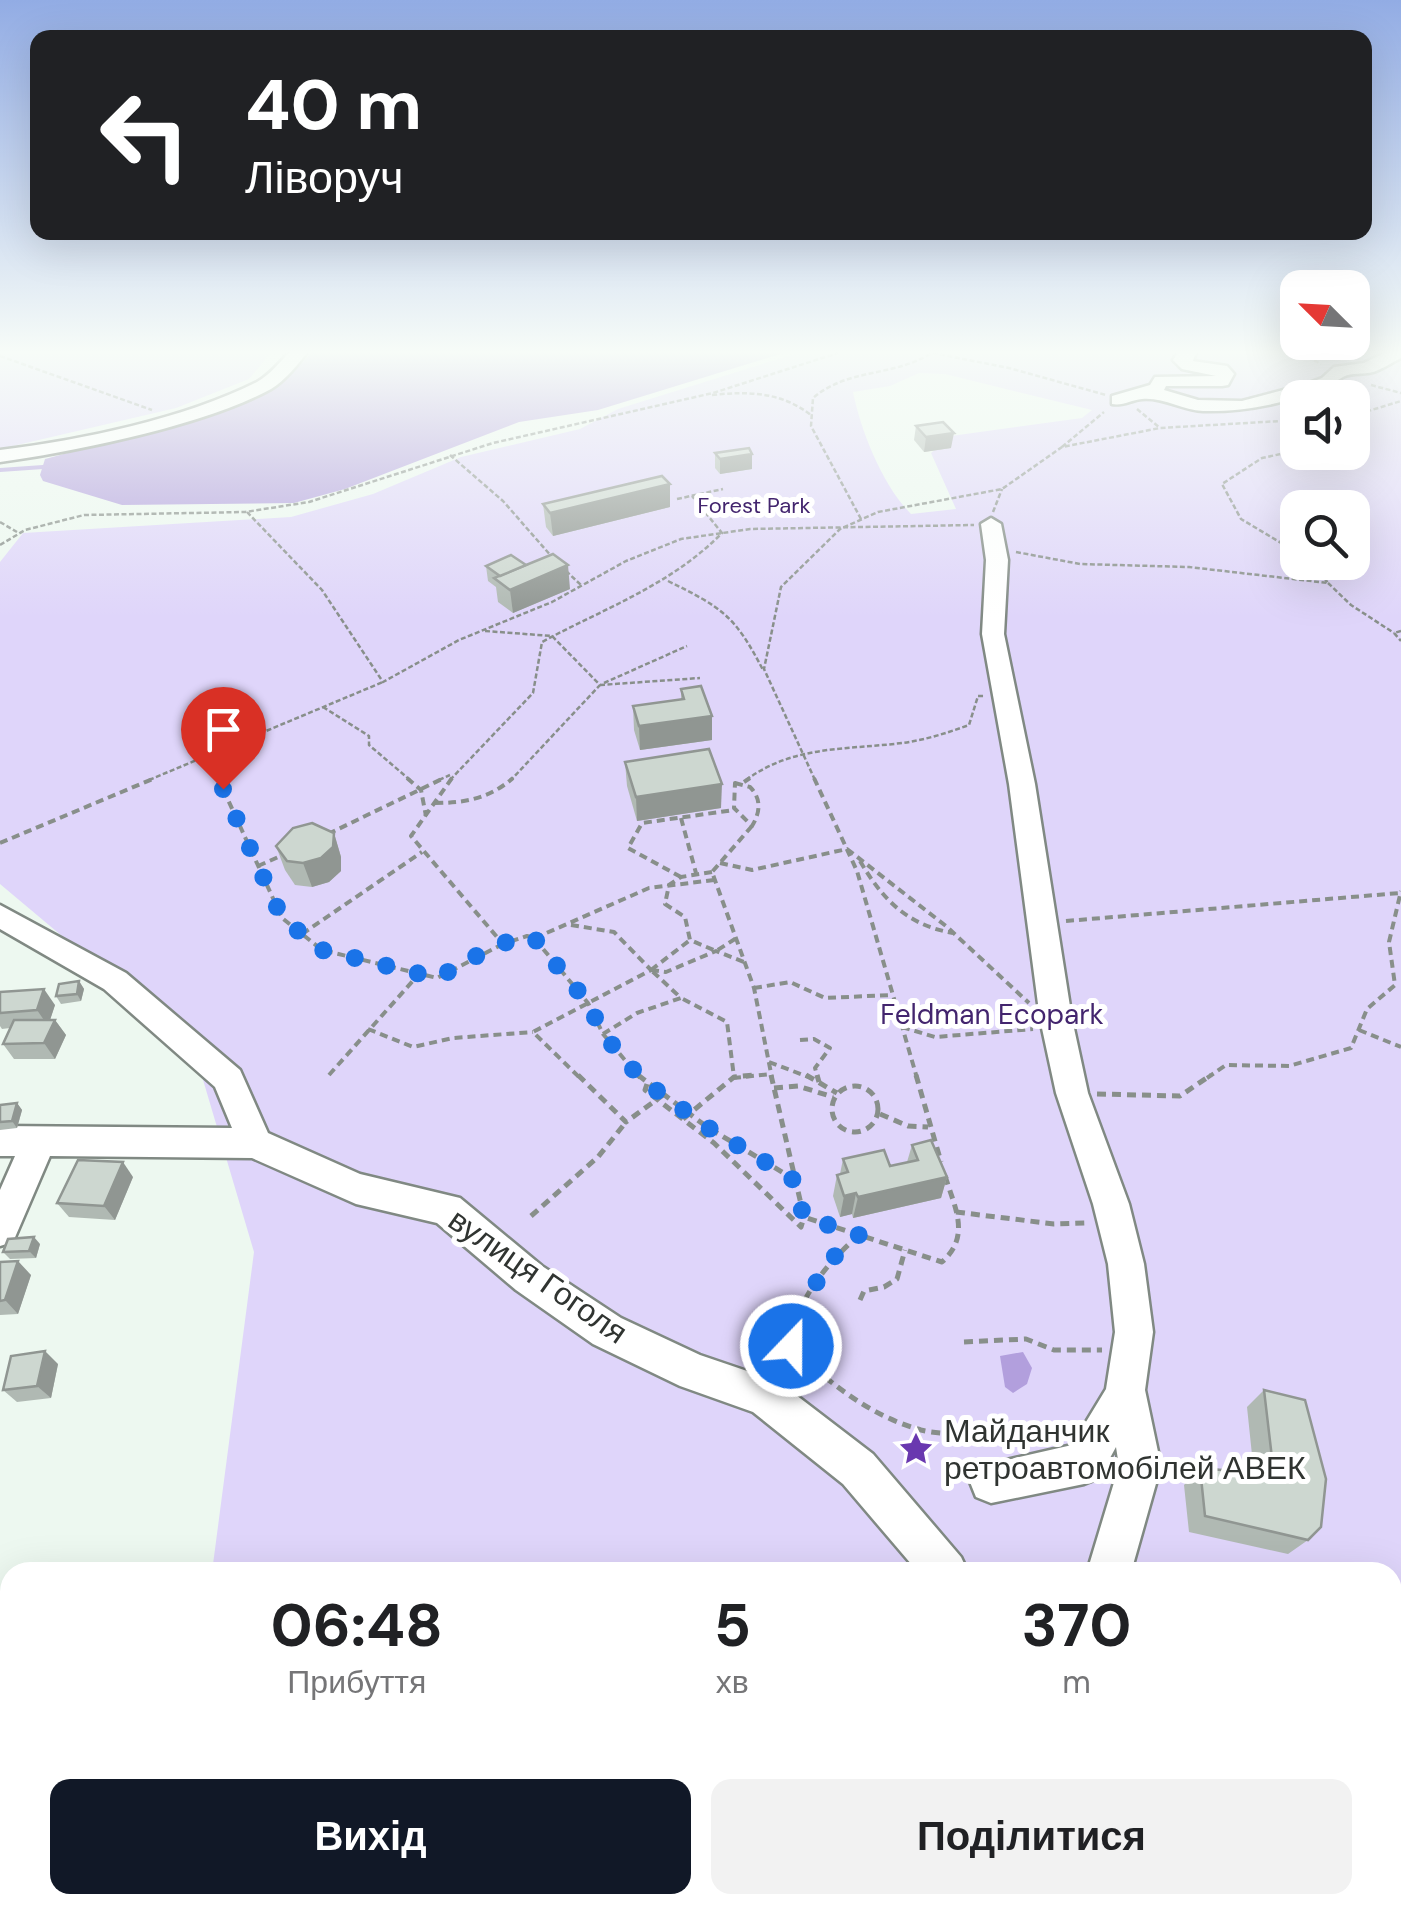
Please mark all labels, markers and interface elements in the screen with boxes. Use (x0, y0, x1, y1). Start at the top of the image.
text: 40 m (245, 60, 422, 151)
icon: left (80, 70, 210, 200)
text: Ліворуч (245, 148, 403, 207)
north arrow (1280, 270, 1370, 360)
map controls (1280, 270, 1370, 580)
button: sound (1280, 380, 1370, 470)
button: search (1280, 490, 1370, 580)
park label: Forest Park (697, 491, 811, 520)
pin (181, 687, 266, 790)
icon: arrive (196, 702, 251, 757)
park label: Feldman Ecopark (880, 996, 1104, 1033)
street label: вулиця Гоголя (440, 1199, 636, 1353)
position arrow (739, 1294, 843, 1398)
place label: Майданчик ретроавтомобілей АВЕК (944, 1410, 1306, 1489)
place icon: Майданчик ретроавтомобілей АВЕК (897, 1430, 935, 1468)
text: 06:48 (271, 1586, 443, 1665)
text: 5 (714, 1586, 751, 1665)
text: 370 (1022, 1586, 1131, 1665)
text: Прибуття (287, 1661, 426, 1703)
text: хв (716, 1661, 749, 1703)
text: m (1062, 1661, 1091, 1703)
button: Вихід (50, 1779, 691, 1894)
button: Поділитися (711, 1779, 1352, 1894)

